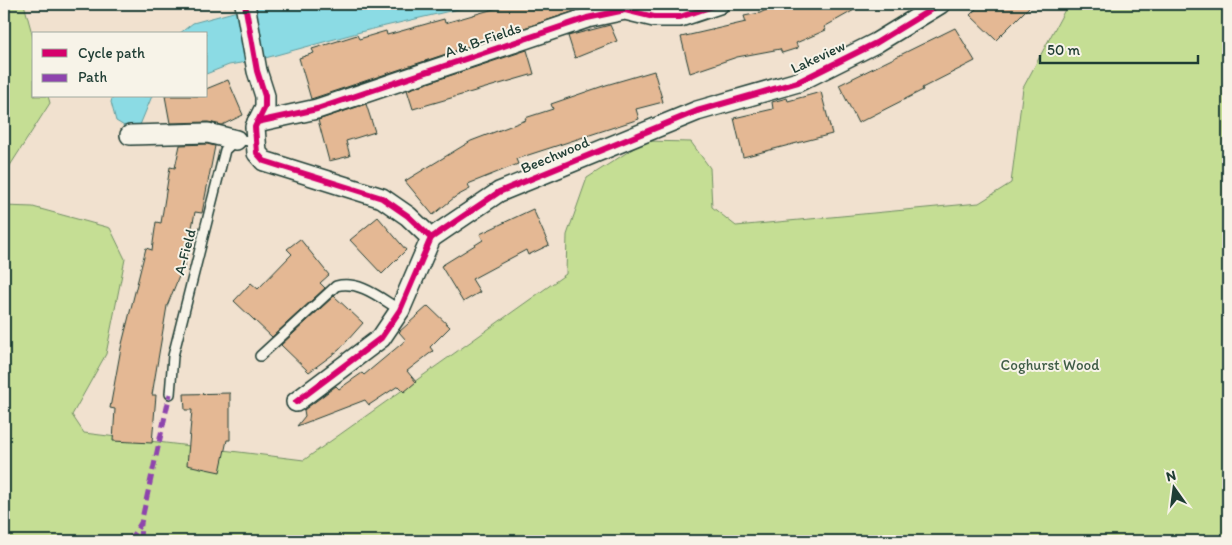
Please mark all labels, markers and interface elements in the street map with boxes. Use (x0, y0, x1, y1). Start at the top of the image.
street label: A & B-Fields (442, 18, 524, 61)
legend (32, 32, 208, 98)
scale bar (1040, 32, 1197, 64)
street label: Lakeview (788, 37, 848, 77)
text: 50 m (1047, 41, 1080, 59)
text: Cycle path (78, 44, 145, 62)
text: Path (78, 68, 107, 86)
street label: Beechwood (518, 132, 593, 177)
street label: A-Field (170, 227, 200, 277)
park label: Coghurst Wood (1001, 356, 1099, 374)
north arrow (1150, 462, 1200, 512)
text: N (1164, 466, 1178, 485)

